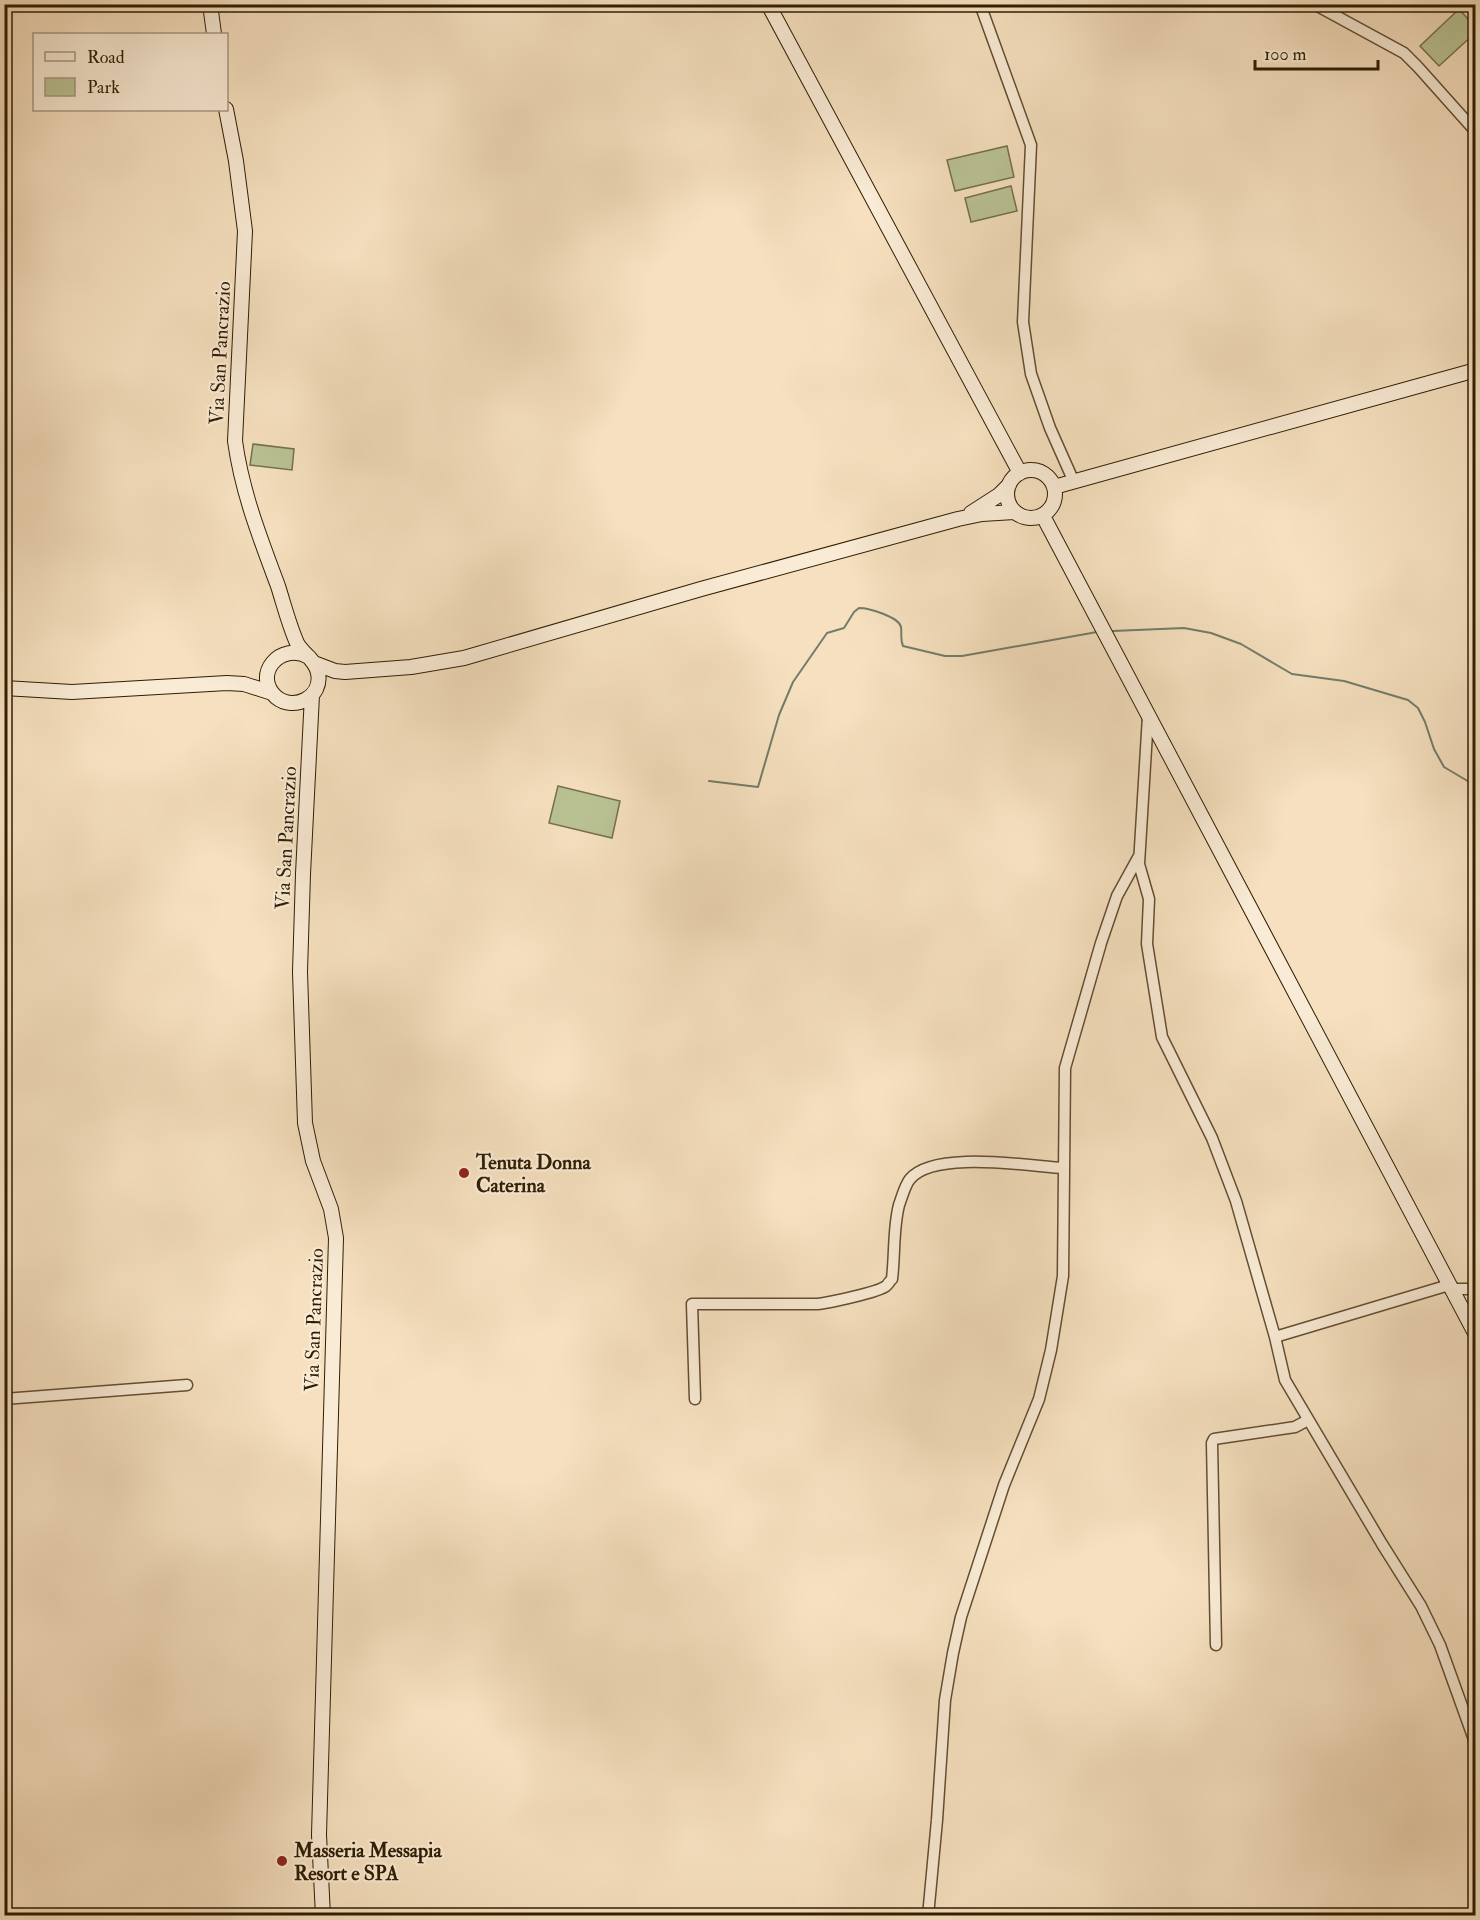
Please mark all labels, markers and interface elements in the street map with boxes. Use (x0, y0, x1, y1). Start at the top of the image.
legend (33, 33, 228, 111)
scale bar (1255, 33, 1378, 71)
text: 100 m (1264, 43, 1307, 66)
text: Road (87, 46, 125, 69)
text: Park (87, 76, 120, 99)
street label: Via San Pancrazio (204, 281, 236, 425)
street label: Via San Pancrazio (270, 766, 302, 910)
place label: Tenuta Donna Caterina (475, 1150, 592, 1198)
marker: Tenuta Donna Caterina (457, 1166, 471, 1180)
street label: Via San Pancrazio (299, 1248, 329, 1392)
place label: Masseria Messapia Resort e SPA (293, 1838, 442, 1886)
marker: Masseria Messapia Resort e SPA (275, 1854, 289, 1868)

